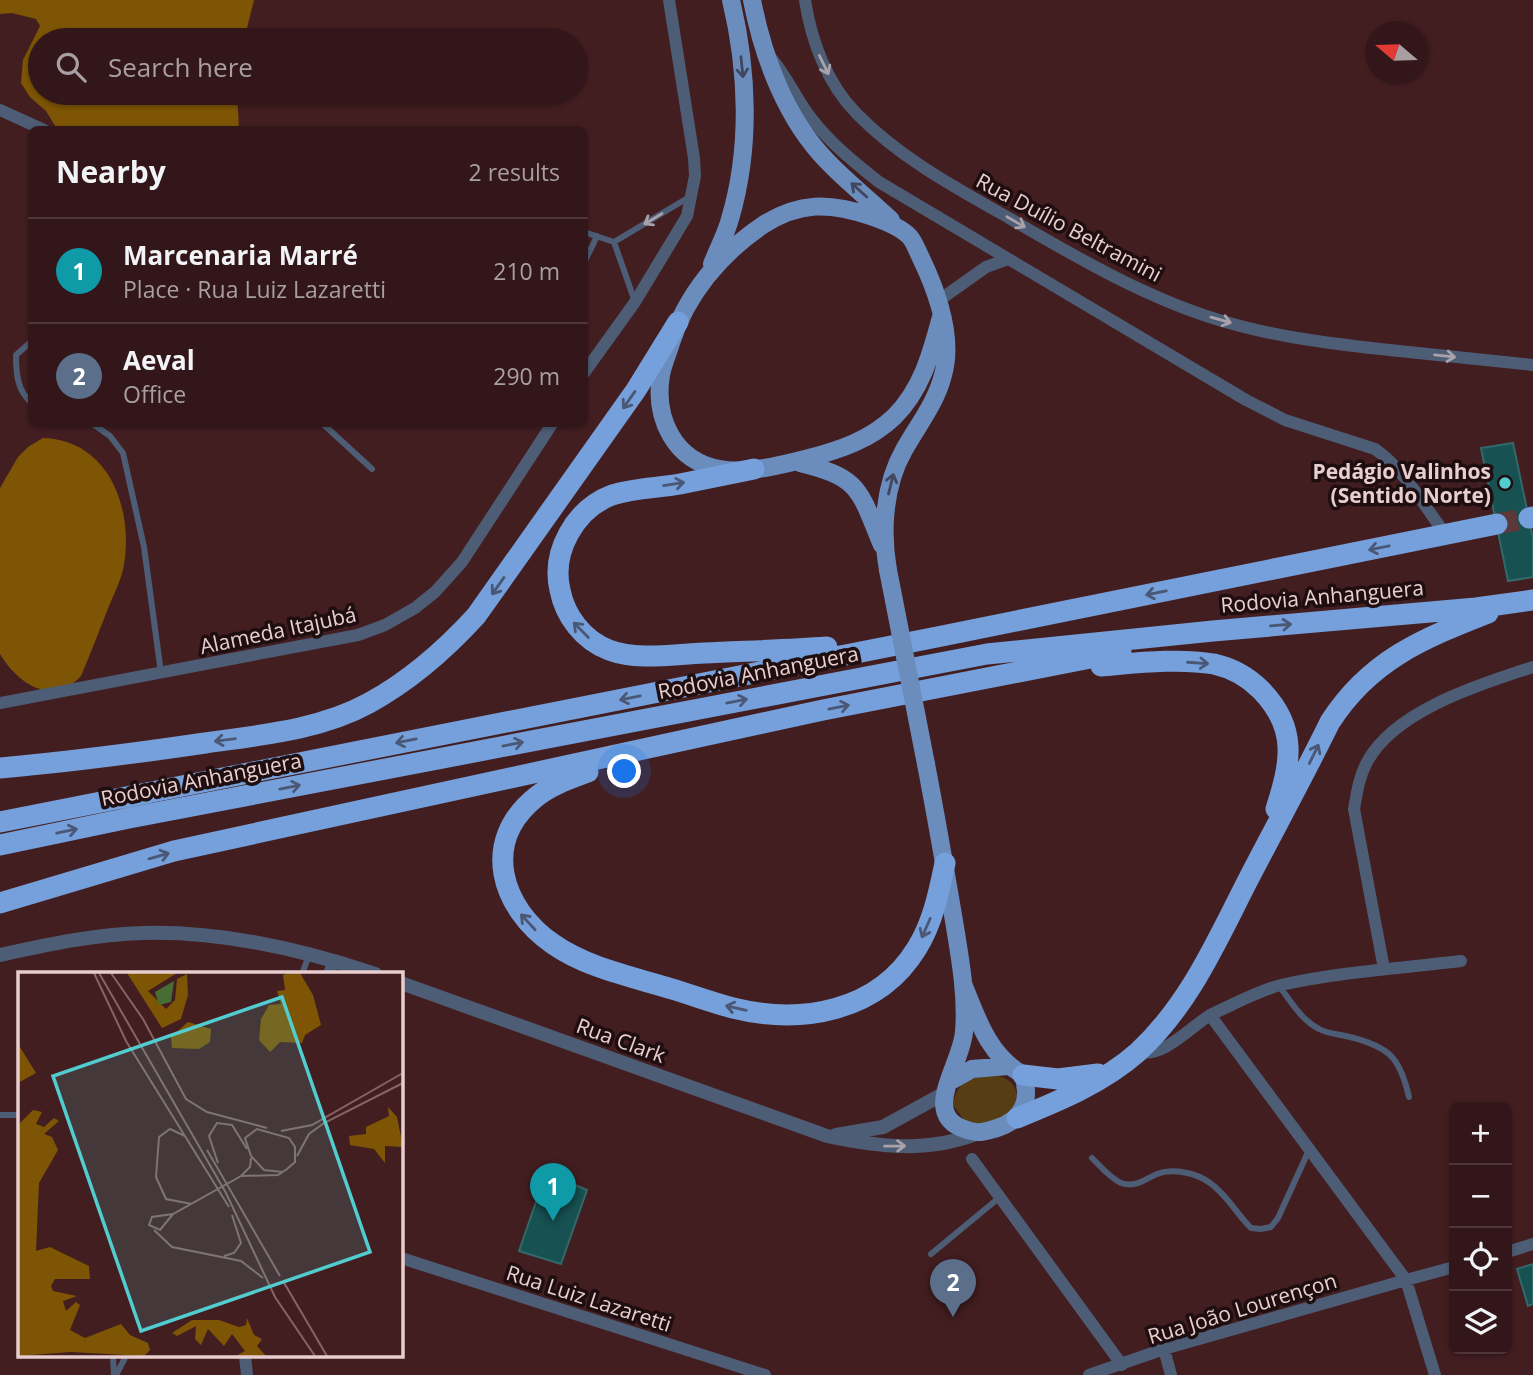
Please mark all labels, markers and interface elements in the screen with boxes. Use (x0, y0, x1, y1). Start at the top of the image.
north arrow (1365, 21, 1428, 84)
search box (28, 28, 588, 105)
icon: search (52, 48, 90, 86)
text: Search here (108, 49, 253, 85)
one-way arrow (818, 54, 832, 75)
one-way arrow (736, 55, 749, 78)
text: Nearby (56, 151, 166, 192)
text: 2 results (469, 156, 560, 188)
street label: Rua Duílio Beltramini (971, 166, 1167, 288)
one-way arrow (851, 182, 868, 199)
one-way arrow (644, 212, 664, 226)
one-way arrow (1005, 215, 1025, 229)
text: Marcenaria Marré (123, 237, 358, 273)
text: 1 (72, 255, 86, 287)
text: 210 m (493, 255, 560, 287)
text: Place · Rua Luiz Lazaretti (123, 273, 386, 305)
one-way arrow (1209, 314, 1231, 327)
text: Aeval (123, 342, 195, 378)
one-way arrow (1433, 350, 1456, 363)
text: 2 (72, 360, 86, 392)
text: 290 m (493, 360, 560, 392)
text: Office (123, 378, 186, 410)
one-way arrow (622, 390, 636, 409)
place label: Pedágio Valinhos (Sentido Norte) (1313, 457, 1491, 509)
one-way arrow (885, 473, 898, 496)
marker: Pedágio Valinhos (Sentido Norte) (1497, 475, 1513, 491)
one-way arrow (663, 478, 685, 491)
one-way arrow (1368, 542, 1391, 556)
street label: Rodovia Anhanguera (1219, 573, 1425, 619)
one-way arrow (491, 576, 505, 595)
one-way arrow (1145, 587, 1168, 601)
street label: Alameda Itajubá (197, 600, 359, 660)
one-way arrow (1269, 618, 1292, 631)
one-way arrow (573, 622, 590, 639)
street label: Rodovia Anhanguera (655, 639, 861, 705)
one-way arrow (1187, 657, 1209, 670)
one-way arrow (619, 691, 642, 705)
one-way arrow (725, 694, 748, 708)
one-way arrow (827, 700, 850, 714)
one-way arrow (214, 734, 237, 747)
one-way arrow (395, 735, 418, 749)
one-way arrow (501, 737, 524, 750)
one-way arrow (1308, 744, 1322, 764)
street label: Rodovia Anhanguera (98, 746, 304, 812)
your location (607, 754, 641, 788)
one-way arrow (278, 780, 301, 793)
one-way arrow (55, 824, 78, 838)
one-way arrow (148, 848, 170, 861)
one-way arrow (520, 913, 536, 931)
one-way arrow (919, 917, 932, 938)
inset map (18, 972, 402, 1358)
one-way arrow (725, 1000, 748, 1014)
street label: Rua Clark (573, 1011, 669, 1069)
map controls (1449, 1102, 1512, 1354)
button: + (1449, 1102, 1512, 1165)
one-way arrow (883, 1139, 906, 1153)
pin: 1 (530, 1163, 576, 1221)
button: − (1449, 1165, 1512, 1228)
button: locate (1449, 1228, 1512, 1291)
street label: Rua Luiz Lazaretti (503, 1258, 675, 1338)
pin: 2 (930, 1259, 976, 1317)
street label: Rua João Lourençon (1144, 1266, 1340, 1350)
button: layers (1449, 1291, 1512, 1354)

